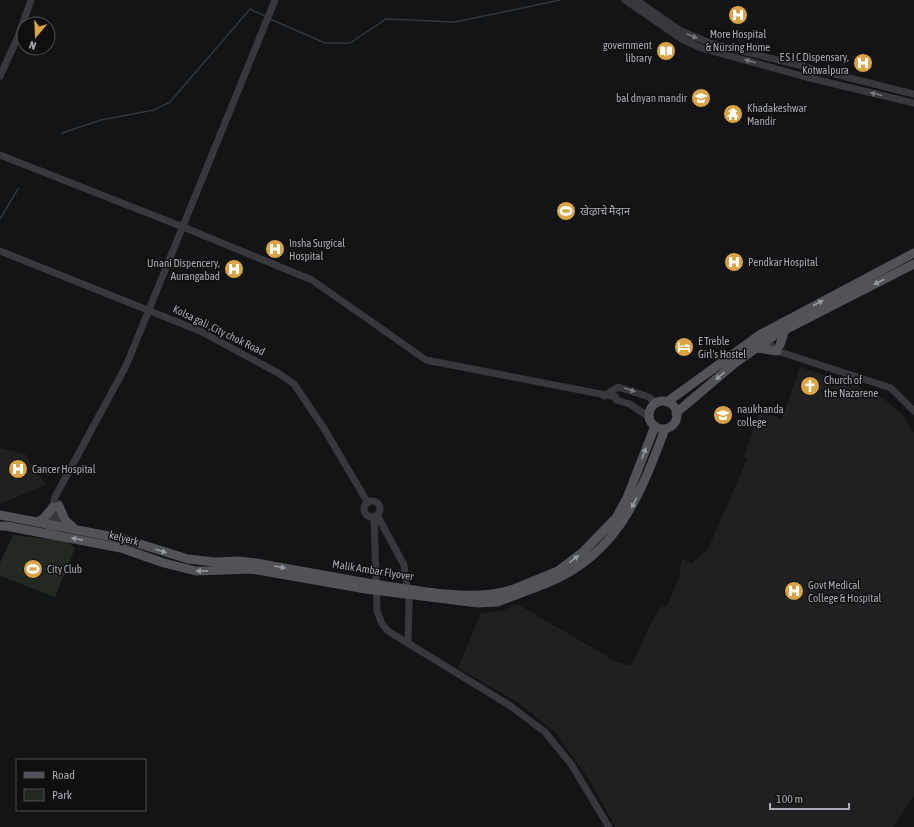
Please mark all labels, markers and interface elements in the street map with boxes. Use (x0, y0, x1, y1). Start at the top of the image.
hospital icon: More Hospital & Nursing Home (727, 4, 749, 26)
north arrow (16, 16, 56, 56)
place label: More Hospital & Nursing Home (706, 28, 770, 53)
one-way arrow (687, 33, 699, 39)
text: N (28, 39, 38, 52)
place label: government library (603, 39, 652, 64)
library icon: government library (655, 40, 677, 62)
place label: E S I C Dispensary, Kotwalpura (779, 51, 849, 76)
hospital icon: E S I C Dispensary, Kotwalpura (852, 52, 874, 74)
one-way arrow (744, 58, 756, 64)
school or university icon: bal dnyan mandir (690, 87, 712, 109)
one-way arrow (870, 90, 882, 96)
place label: bal dnyan mandir (616, 92, 688, 104)
place label: Khadakeshwar Mandir (747, 102, 808, 127)
temple icon: Khadakeshwar Mandir (722, 103, 744, 125)
sports icon: खेऴाचे मैदान (555, 200, 577, 222)
place label: खेऴाचे मैदान (580, 205, 631, 217)
place label: Insha Surgical Hospital (289, 237, 345, 262)
hospital icon: Insha Surgical Hospital (264, 238, 286, 260)
hospital icon: Pendkar Hospital (723, 251, 745, 273)
place label: Pendkar Hospital (748, 256, 818, 268)
place label: Unani Dispencery, Aurangabad (147, 257, 220, 282)
hospital icon: Unani Dispencery, Aurangabad (223, 258, 245, 280)
one-way arrow (874, 279, 885, 285)
one-way arrow (812, 300, 824, 306)
street label: Kolsa gali ,City chok Road (171, 302, 267, 358)
place label: E Treble Girl's Hostel (698, 335, 746, 360)
hotel icon: E Treble Girl's Hostel (673, 336, 695, 358)
one-way arrow (715, 372, 725, 381)
place label: Church of the Nazarene (824, 374, 878, 399)
church icon: Church of the Nazarene (799, 375, 821, 397)
one-way arrow (625, 388, 637, 394)
place label: naukhanda college (737, 403, 784, 428)
school or university icon: naukhanda college (712, 404, 734, 426)
one-way arrow (642, 446, 648, 458)
hospital icon: Cancer Hospital (7, 458, 29, 480)
place label: Cancer Hospital (32, 463, 96, 475)
one-way arrow (631, 498, 637, 509)
street label: kelyerk (108, 528, 140, 548)
one-way arrow (71, 536, 83, 542)
one-way arrow (155, 548, 167, 554)
one-way arrow (569, 555, 580, 564)
sports icon: City Club (22, 558, 44, 580)
street label: Malik Ambar Flyover (332, 558, 415, 582)
place label: City Club (47, 563, 82, 575)
one-way arrow (274, 564, 286, 570)
one-way arrow (195, 568, 208, 574)
place label: Govt Medical College & Hospital (808, 579, 882, 604)
hospital icon: Govt Medical College & Hospital (783, 580, 805, 602)
legend (16, 759, 146, 811)
text: Road (52, 768, 75, 782)
scale bar (770, 785, 849, 811)
text: Park (52, 788, 73, 802)
text: 100 m (776, 792, 803, 806)

